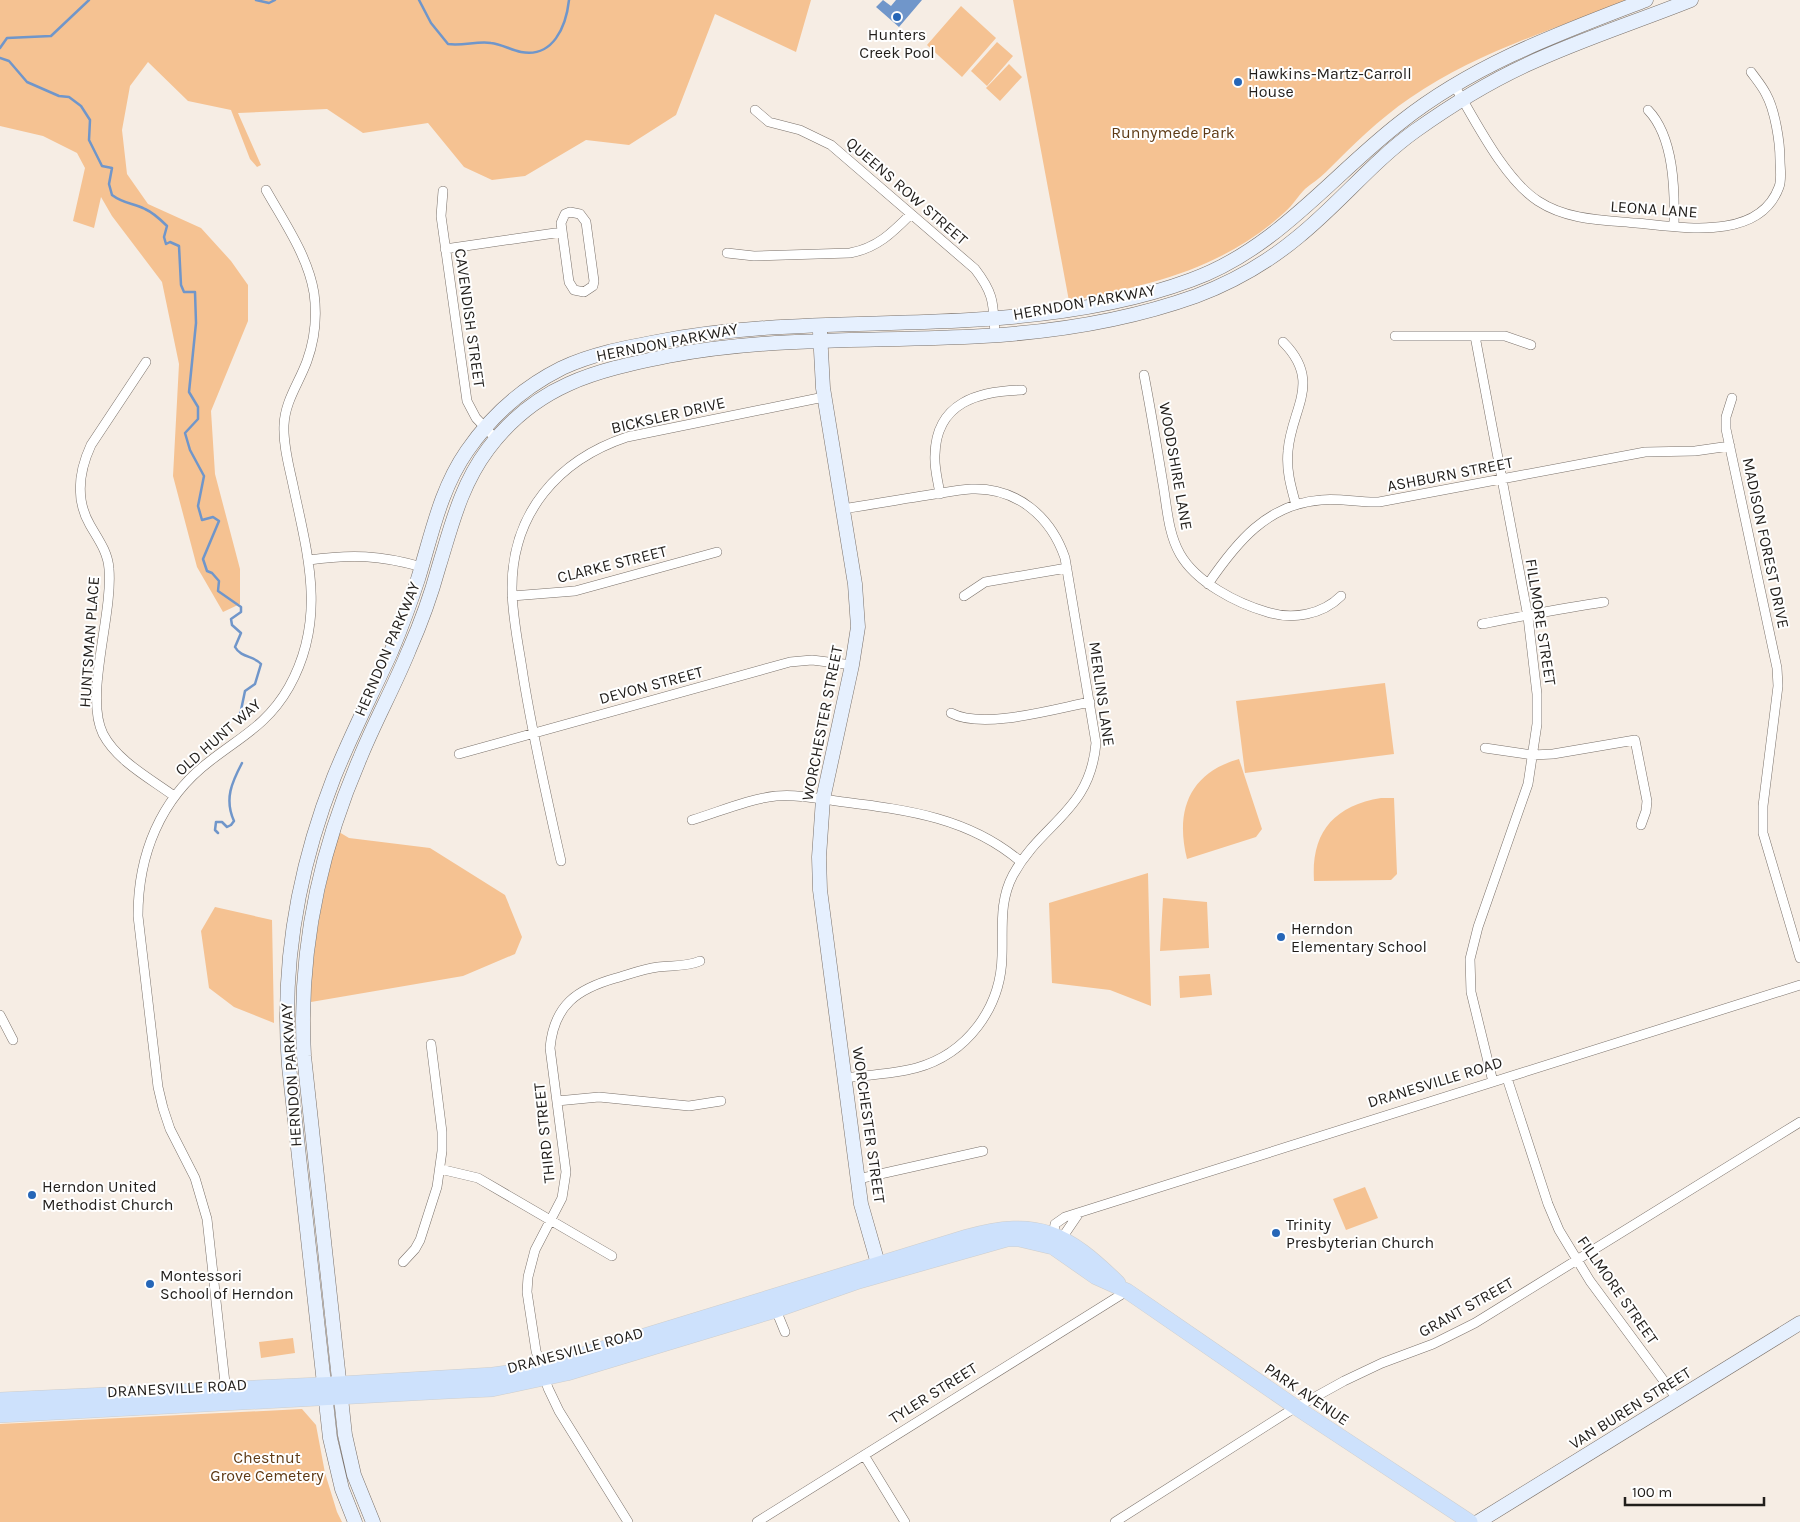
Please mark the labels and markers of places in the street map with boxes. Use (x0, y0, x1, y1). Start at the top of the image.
marker: Hunters Creek Pool (891, 11, 903, 23)
place label: Hunters Creek Pool (859, 25, 935, 62)
place label: Hawkins-Martz-Carroll House (1248, 64, 1412, 101)
marker: Hawkins-Martz-Carroll House (1232, 76, 1244, 88)
place label: Herndon Elementary School (1291, 919, 1427, 956)
marker: Herndon Elementary School (1275, 931, 1287, 943)
place label: Herndon United Methodist Church (42, 1177, 174, 1214)
marker: Herndon United Methodist Church (26, 1189, 38, 1201)
place label: Trinity Presbyterian Church (1286, 1215, 1434, 1252)
marker: Trinity Presbyterian Church (1270, 1227, 1282, 1239)
place label: Montessori School of Herndon (160, 1266, 294, 1303)
marker: Montessori School of Herndon (144, 1278, 156, 1290)

